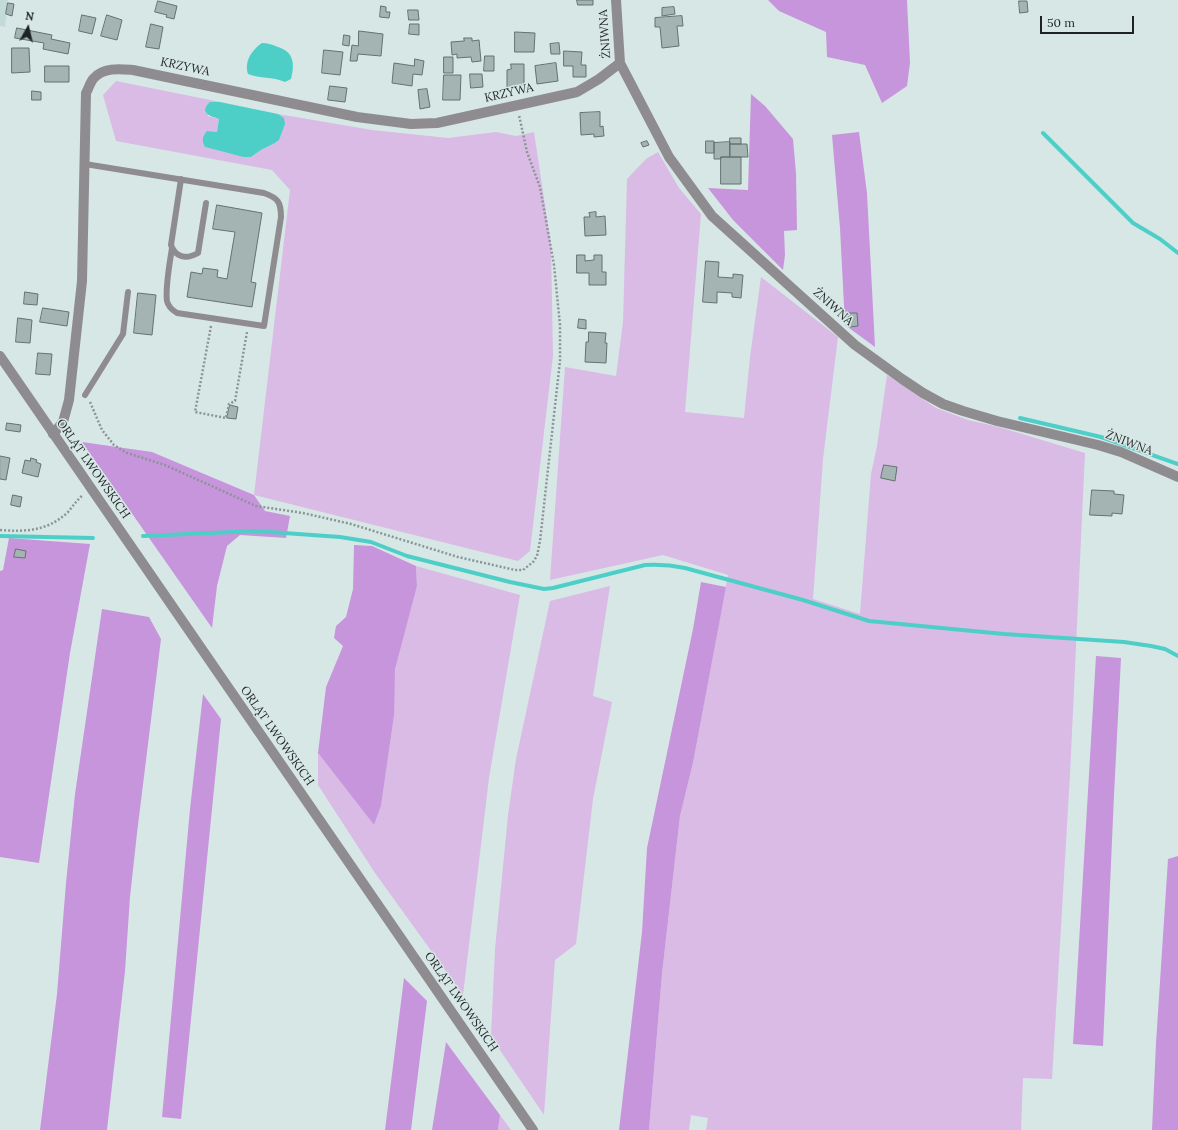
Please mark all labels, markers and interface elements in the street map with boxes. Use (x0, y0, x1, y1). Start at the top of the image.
north arrow (8, 8, 48, 48)
scale bar (1042, 8, 1136, 34)
text: N (24, 9, 35, 24)
street label: ŻNIWNA (596, 9, 614, 59)
text: 50 m (1047, 15, 1075, 30)
street label: KRZYWA (159, 55, 211, 79)
street label: KRZYWA (483, 80, 535, 106)
street label: ŻNIWNA (810, 285, 856, 329)
street label: ORLĄT LWOWSKICH (53, 417, 133, 521)
street label: ŻNIWNA (1104, 427, 1154, 459)
street label: ORLĄT LWOWSKICH (237, 684, 317, 788)
street label: ORLĄT LWOWSKICH (421, 950, 501, 1054)

